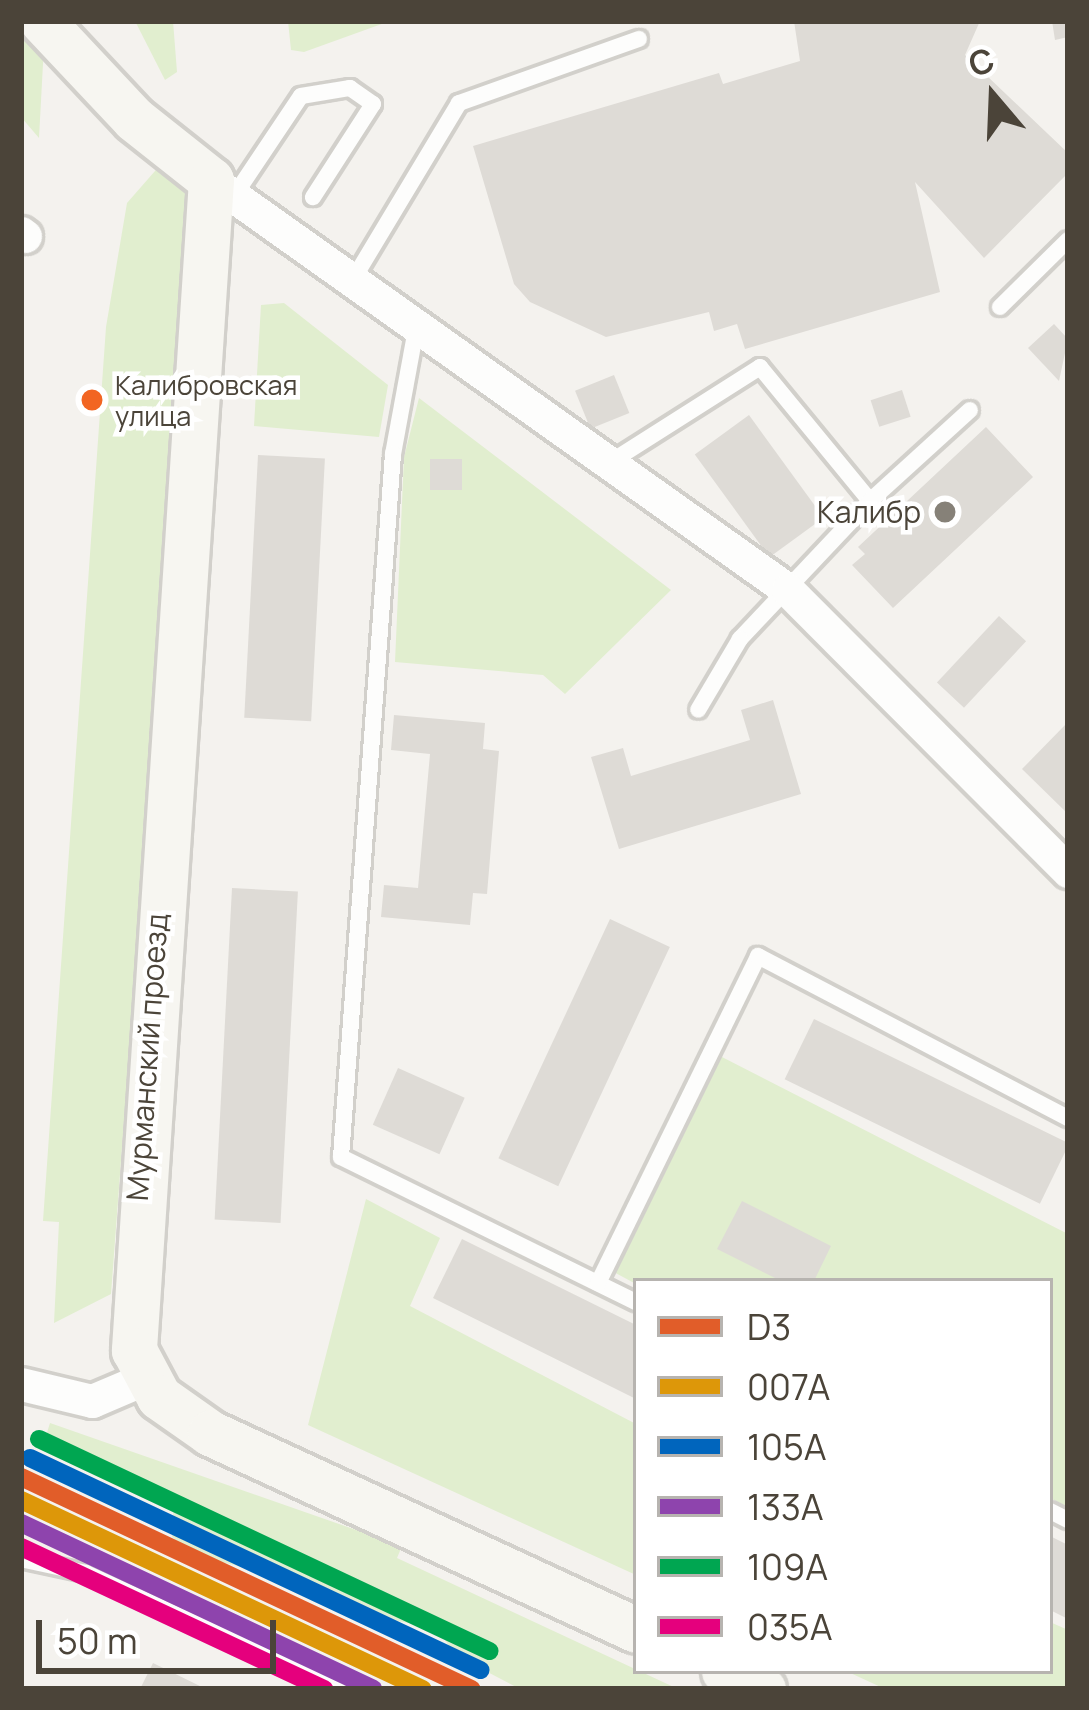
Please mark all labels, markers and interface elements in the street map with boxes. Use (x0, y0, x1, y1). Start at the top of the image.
north arrow (933, 36, 1053, 156)
text: С (962, 36, 1000, 87)
place label: Калибровская улица (115, 368, 297, 431)
marker: Калибровская улица (81, 389, 103, 411)
place label: Калибр (817, 494, 921, 530)
marker: Калибр (932, 499, 958, 525)
street label: Мурманский проезд (119, 912, 175, 1202)
legend (633, 1278, 1053, 1674)
text: D3 (747, 1302, 791, 1351)
text: 007А (747, 1362, 830, 1411)
text: 105А (747, 1422, 827, 1471)
text: 133А (747, 1482, 824, 1531)
text: 109А (747, 1542, 828, 1591)
scale bar (42, 1596, 282, 1670)
text: 035А (747, 1602, 832, 1651)
text: 50 m (57, 1616, 137, 1665)

